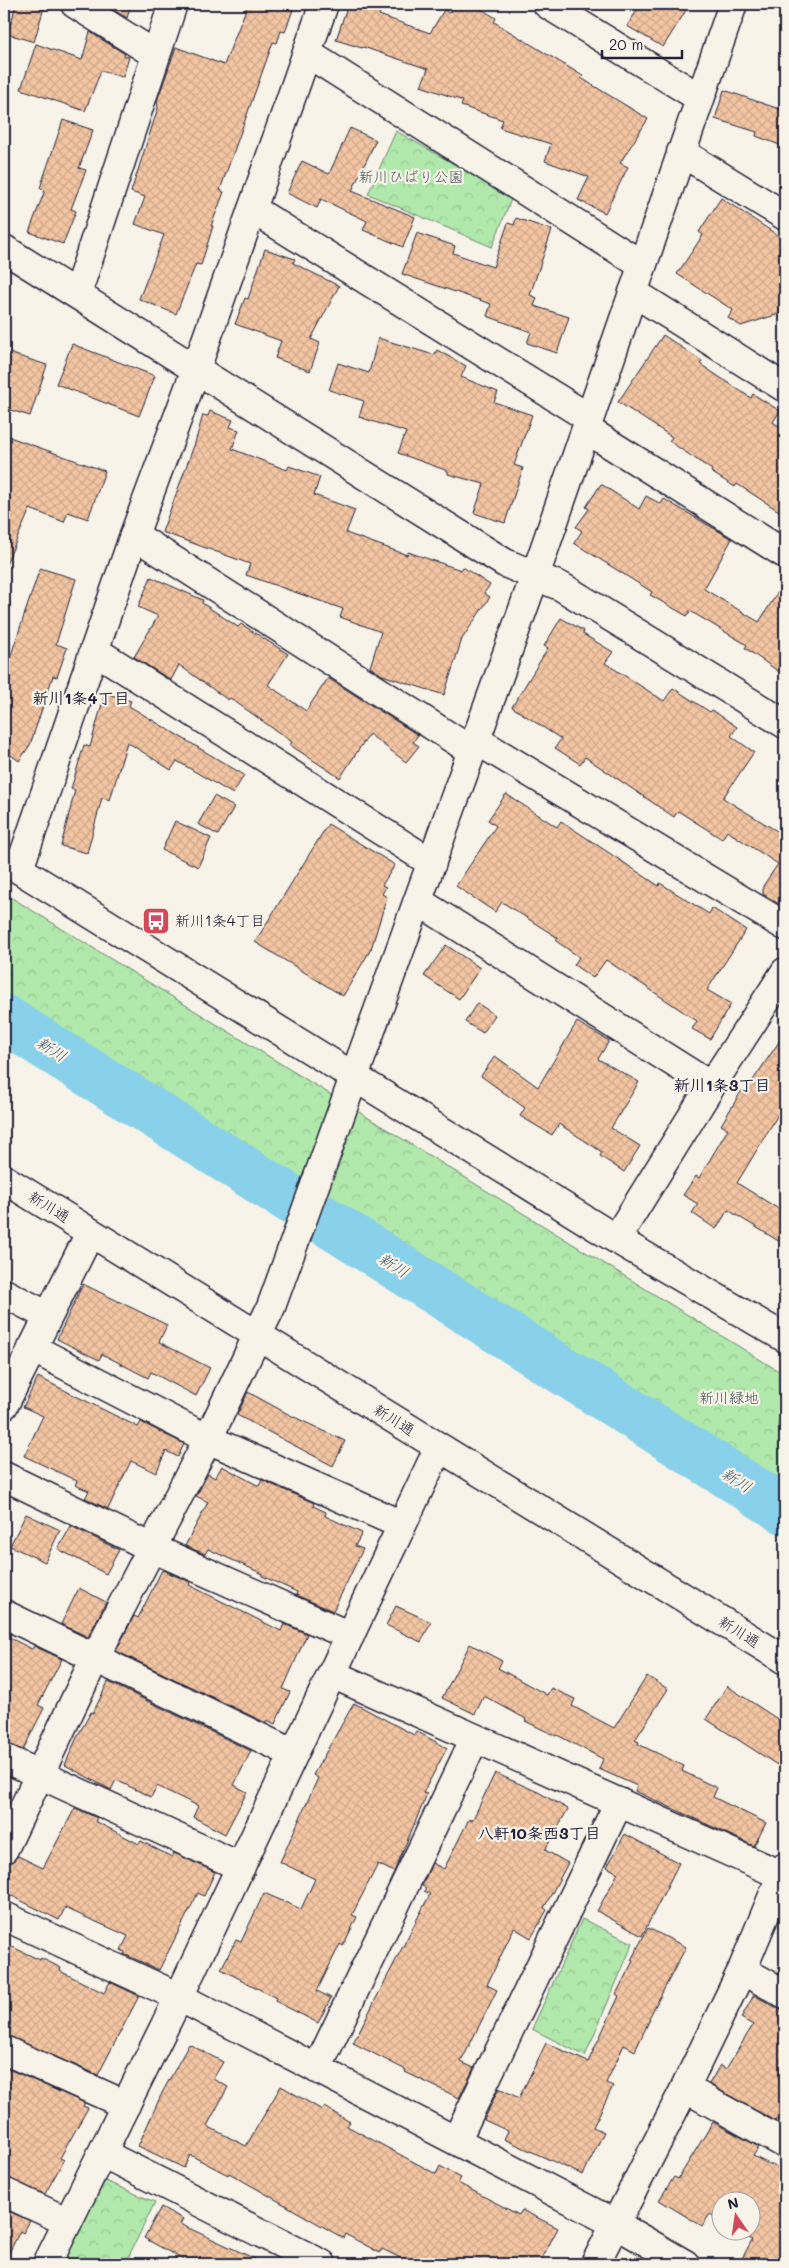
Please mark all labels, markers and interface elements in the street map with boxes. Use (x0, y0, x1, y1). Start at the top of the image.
scale bar (602, 28, 682, 60)
text: 20 m (609, 34, 643, 54)
park label: 新川ひばり公園 (358, 166, 464, 186)
district label: 新川1条4丁目 (32, 687, 130, 708)
bus stop icon: 新川1条4丁目 (141, 906, 171, 936)
place label: 新川1条4丁目 (175, 910, 266, 930)
water label: 新川 (33, 1031, 71, 1066)
district label: 新川1条3丁目 (674, 1074, 770, 1095)
street label: 新川通 (25, 1186, 74, 1227)
water label: 新川 (375, 1247, 413, 1282)
park label: 新川緑地 (699, 1387, 759, 1407)
street label: 新川通 (370, 1399, 419, 1440)
water label: 新川 (718, 1462, 756, 1497)
street label: 新川通 (715, 1611, 764, 1652)
district label: 八軒10条西3丁目 (478, 1822, 600, 1843)
north arrow (712, 2190, 762, 2240)
text: N (726, 2192, 740, 2213)

